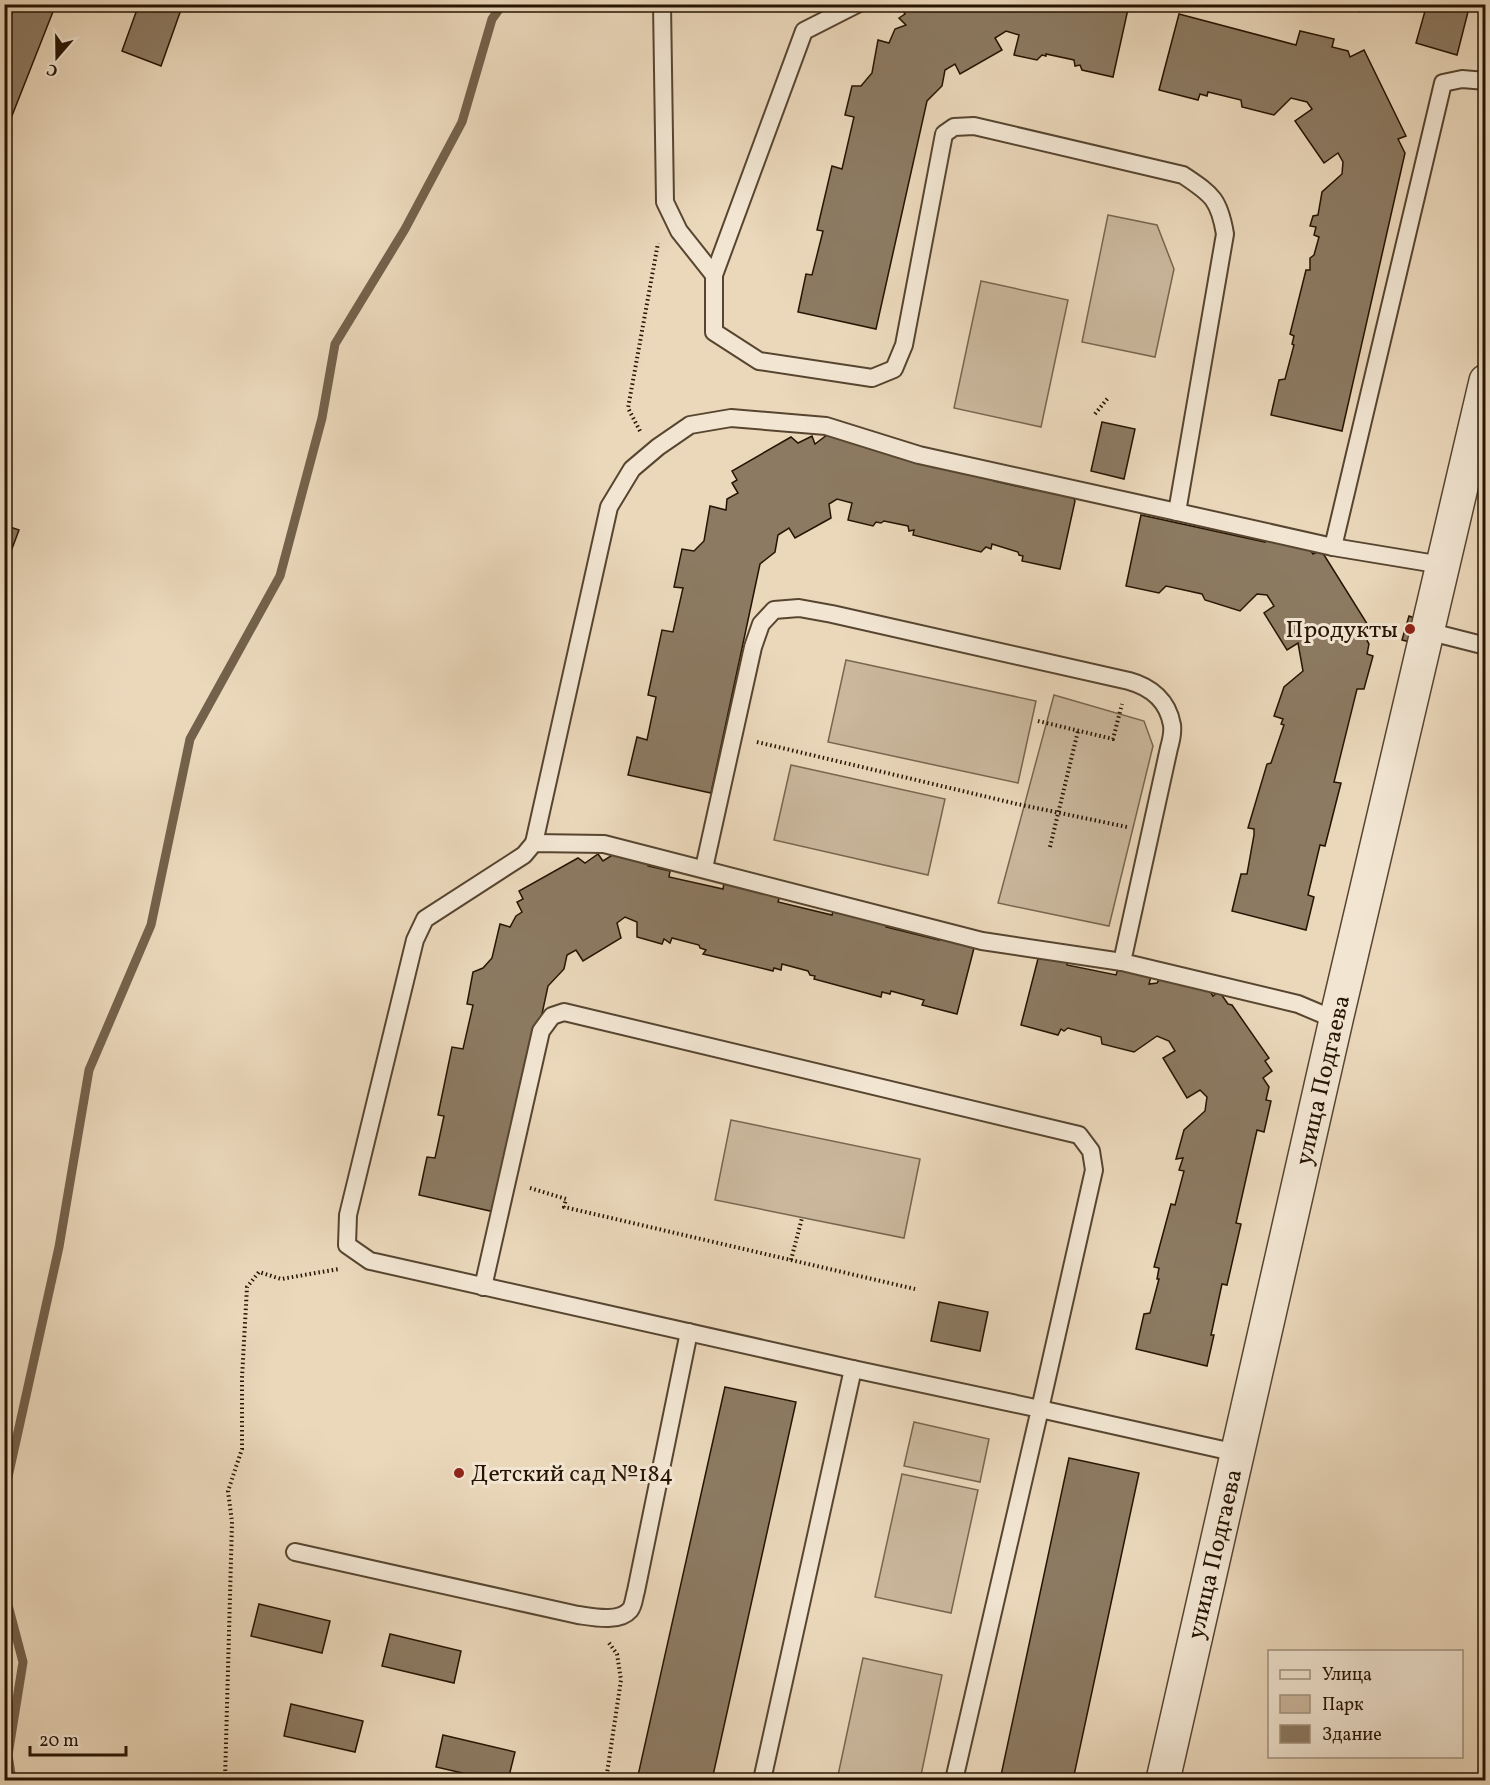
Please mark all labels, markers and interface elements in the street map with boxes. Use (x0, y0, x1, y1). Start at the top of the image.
north arrow (27, 27, 87, 87)
text: С (44, 57, 61, 81)
place label: Продукты (1286, 614, 1398, 648)
marker: Продукты (1403, 622, 1417, 636)
street label: улица Подгаева (1288, 992, 1360, 1169)
place label: Детский сад №184 (471, 1458, 673, 1492)
marker: Детский сад №184 (452, 1466, 466, 1480)
street label: улица Подгаева (1180, 1466, 1252, 1643)
legend (1268, 1650, 1463, 1758)
text: Улица (1322, 1663, 1372, 1688)
text: Парк (1322, 1693, 1364, 1718)
scale bar (30, 1719, 126, 1757)
text: Здание (1322, 1723, 1382, 1748)
text: 20 m (39, 1729, 79, 1754)

